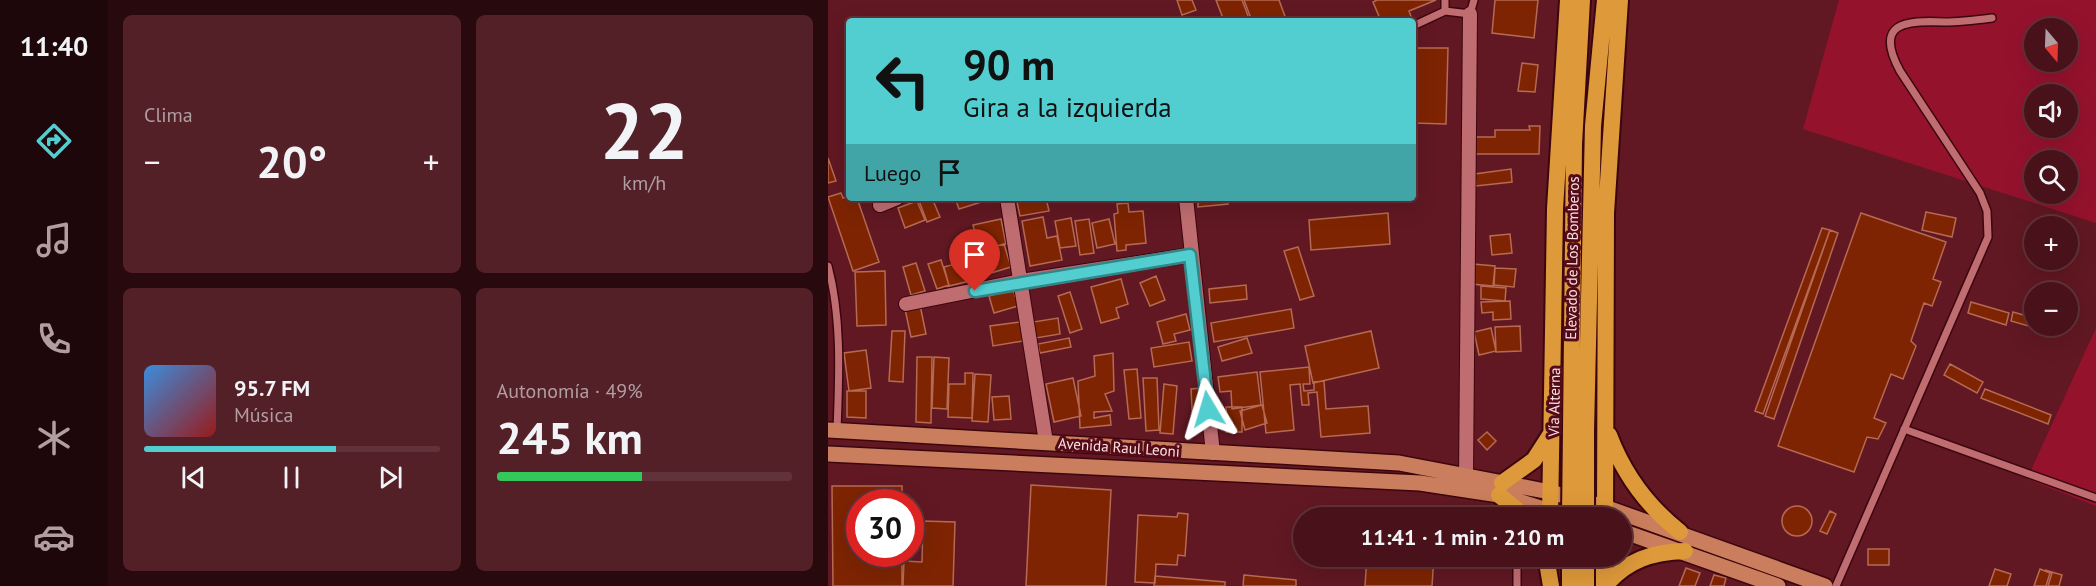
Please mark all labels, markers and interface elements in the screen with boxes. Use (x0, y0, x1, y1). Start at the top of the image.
north arrow (2024, 18, 2078, 72)
map controls (2024, 18, 2078, 336)
text: 11:40 (20, 29, 88, 63)
text: 90 m (963, 37, 1055, 92)
icon: left (864, 42, 942, 120)
text: 22 (600, 80, 688, 181)
button: sound (2024, 84, 2078, 138)
text: Gira a la izquierda (963, 90, 1172, 124)
text: Clima (144, 102, 193, 128)
icon: directions (33, 120, 75, 162)
text: 20° (256, 132, 327, 190)
text: − (144, 140, 161, 183)
text: + (423, 140, 439, 183)
button: search (2024, 150, 2078, 204)
icon: arrive (933, 156, 966, 189)
text: Luego (864, 159, 921, 187)
text: km/h (622, 170, 666, 196)
street label: Elevado de Los Bomberos (1561, 176, 1583, 340)
button: + (2024, 216, 2078, 270)
icon: music (33, 219, 75, 261)
pin (949, 229, 1000, 291)
icon: arrive (958, 238, 991, 271)
button: − (2024, 282, 2078, 336)
icon: phone (33, 318, 75, 360)
street label: Vía Alterna (1544, 367, 1564, 438)
text: 95.7 FM (234, 374, 310, 402)
position arrow (1176, 377, 1240, 441)
text: Autonomía · 49% (497, 378, 643, 404)
text: Música (234, 402, 293, 428)
text: 245 km (497, 408, 643, 466)
icon: climate (33, 417, 75, 459)
street label: Avenida Raul Leoni (1058, 433, 1180, 461)
icon: previous (177, 461, 210, 494)
icon: pause (275, 461, 308, 494)
icon: next (374, 461, 407, 494)
speed limit sign: 30 (846, 489, 924, 567)
icon: car (33, 516, 75, 558)
text: 11:41 · 1 min · 210 m (1361, 523, 1564, 551)

